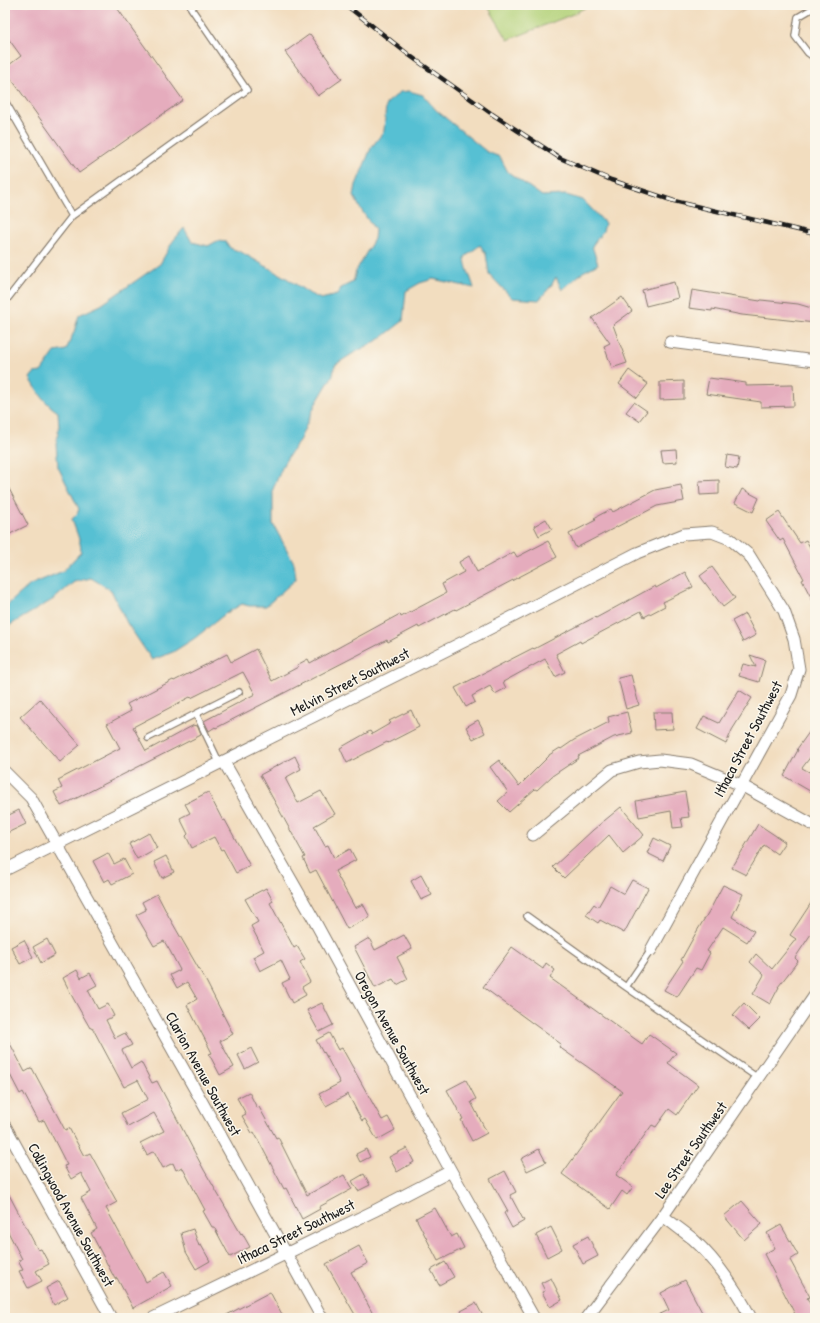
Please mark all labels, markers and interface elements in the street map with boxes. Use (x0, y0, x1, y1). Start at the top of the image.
street label: Melvin Street Southwest (287, 642, 414, 721)
street label: Ithaca Street Southwest (708, 676, 787, 800)
street label: Oregon Avenue Southwest (350, 967, 436, 1099)
street label: Clarion Avenue Southwest (161, 1008, 247, 1140)
street label: Lee Street Southwest (649, 1096, 732, 1202)
street label: Collingwood Avenue Southwest (23, 1139, 120, 1291)
street label: Ithaca Street Southwest (233, 1194, 359, 1269)

